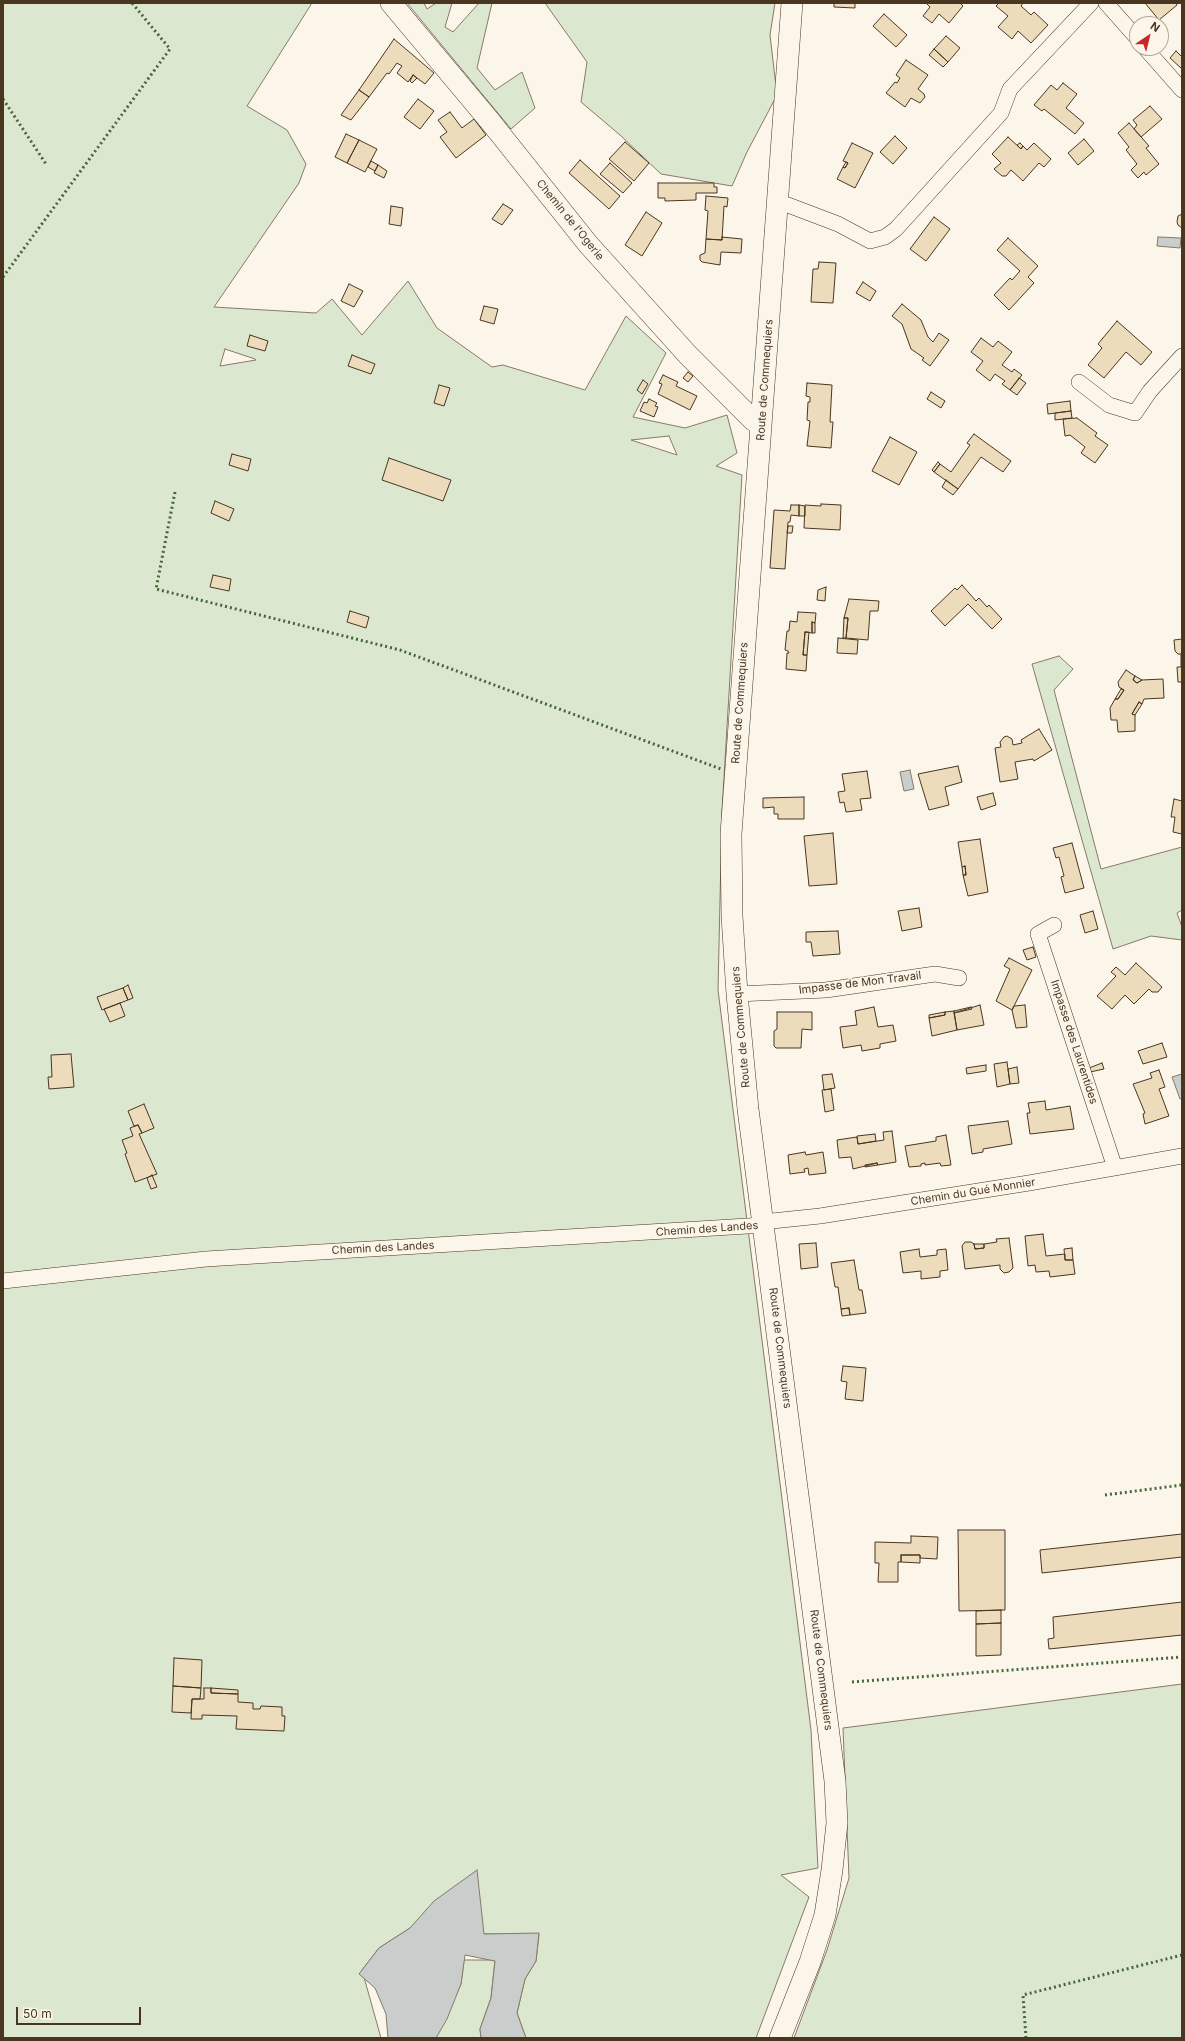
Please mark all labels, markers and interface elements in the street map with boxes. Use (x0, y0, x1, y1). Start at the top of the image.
north arrow (1129, 16, 1169, 56)
text: N (1148, 19, 1163, 35)
street label: Chemin de l'Ogerie (533, 177, 607, 263)
street label: Route de Commequiers (754, 319, 776, 441)
street label: Route de Commequiers (729, 642, 751, 764)
street label: Route de Commequiers (729, 966, 753, 1088)
street label: Impasse de Mon Travail (798, 969, 922, 997)
street label: Impasse des Laurentides (1048, 978, 1100, 1106)
street label: Chemin du Gué Monnier (910, 1176, 1036, 1208)
street label: Chemin des Landes (655, 1219, 759, 1239)
street label: Chemin des Landes (331, 1239, 435, 1257)
street label: Route de Commequiers (766, 1287, 794, 1409)
street label: Route de Commequiers (807, 1609, 835, 1731)
scale bar (18, 1999, 143, 2025)
text: 50 m (23, 2006, 52, 2021)

